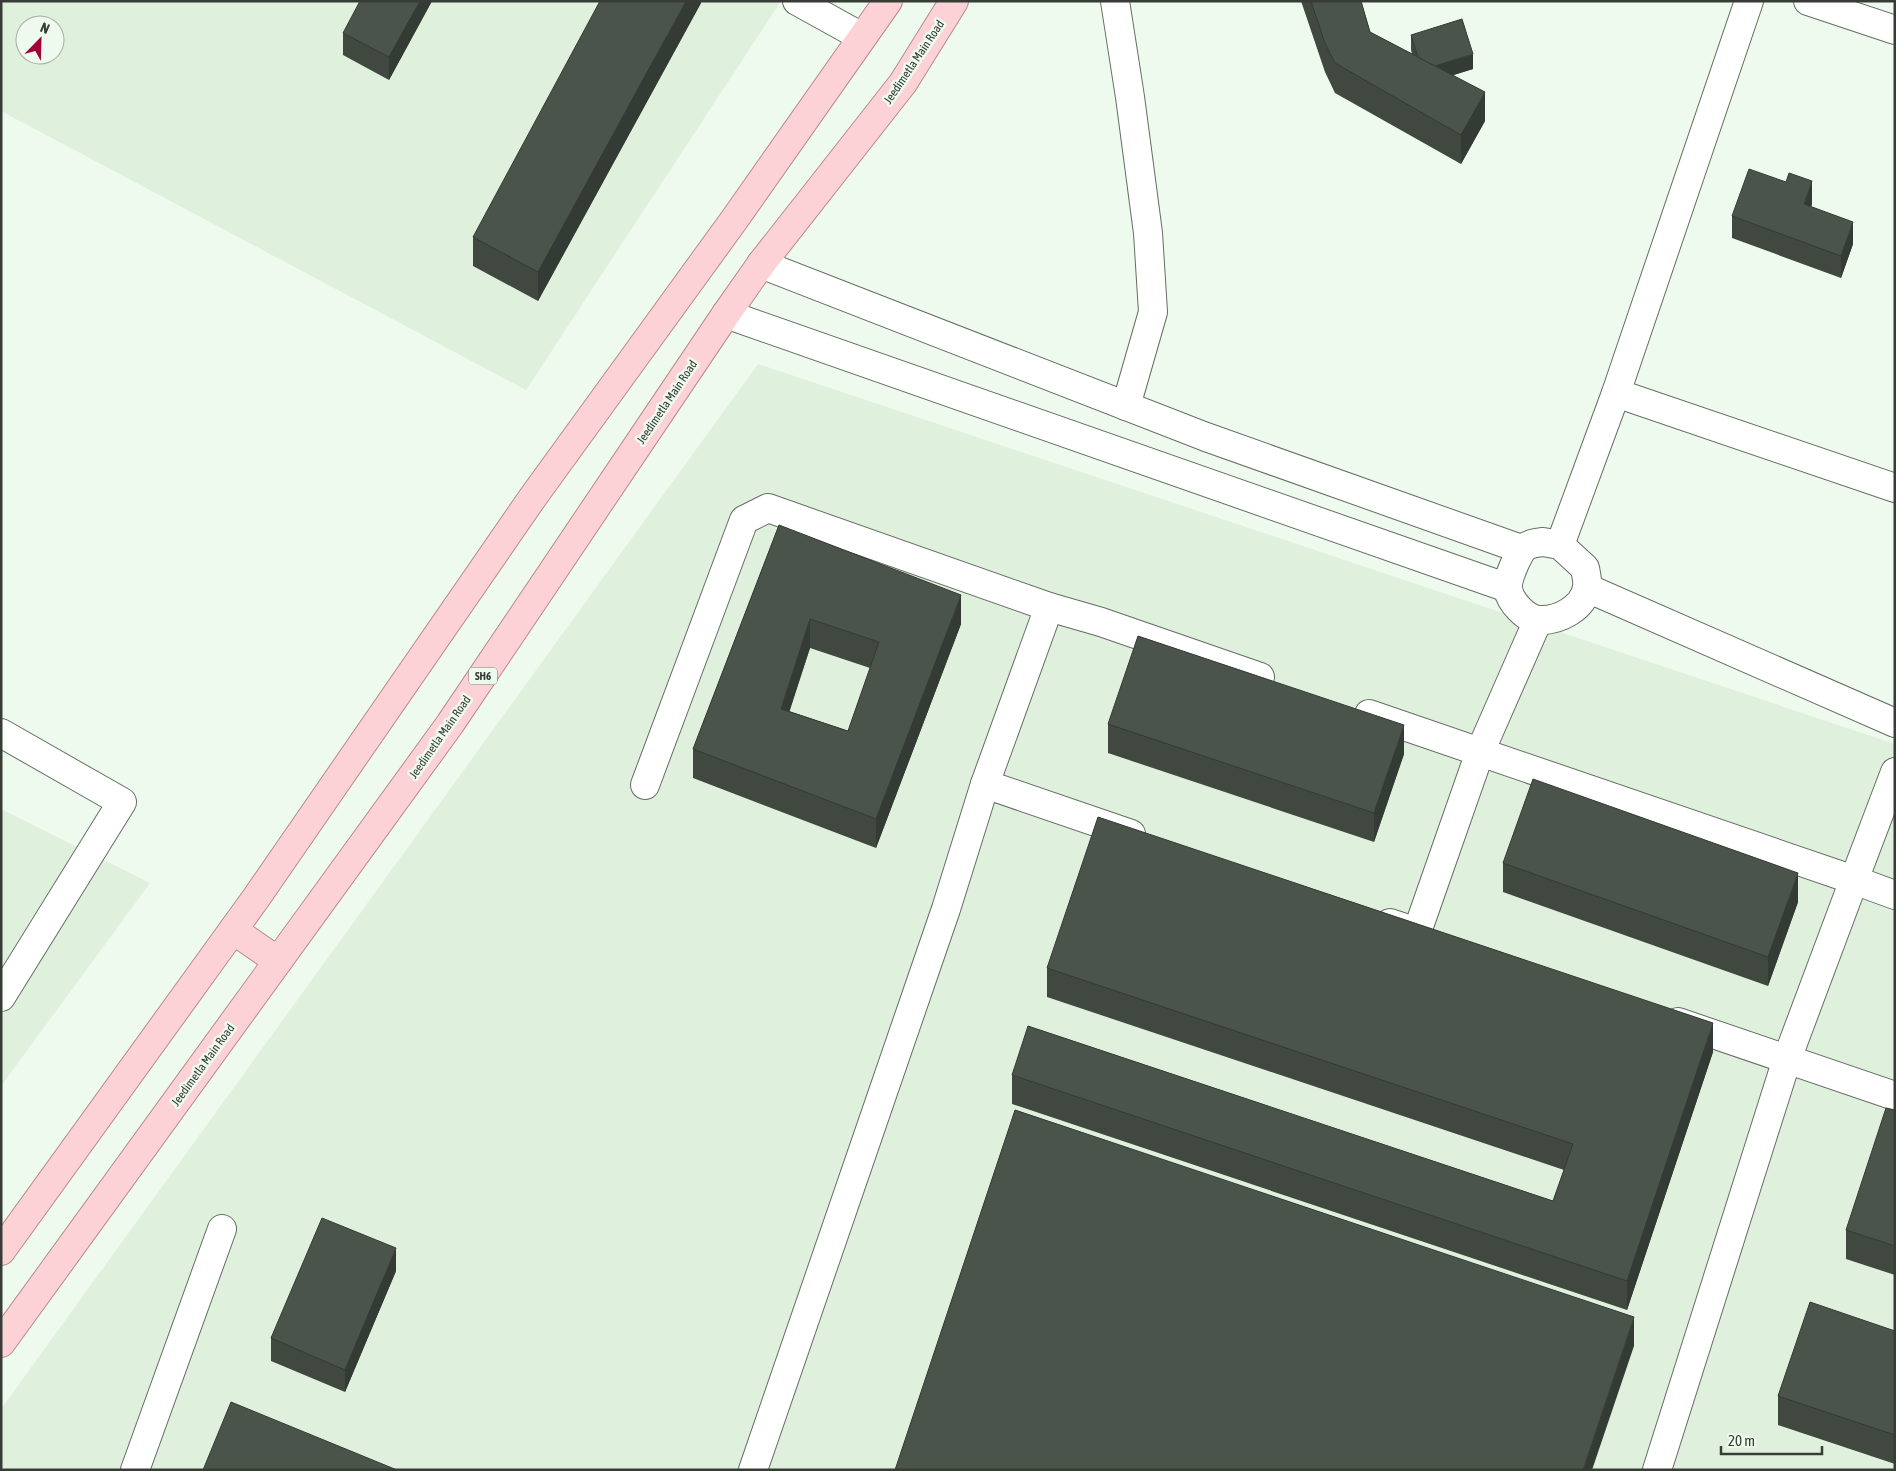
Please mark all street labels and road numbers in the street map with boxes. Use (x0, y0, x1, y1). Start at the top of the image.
street label: Jeedimetla Main Road (881, 18, 947, 106)
street label: Jeedimetla Main Road (634, 358, 700, 446)
road number: SH6 (469, 668, 497, 684)
street label: Jeedimetla Main Road (406, 693, 474, 781)
street label: Jeedimetla Main Road (169, 1021, 237, 1109)

